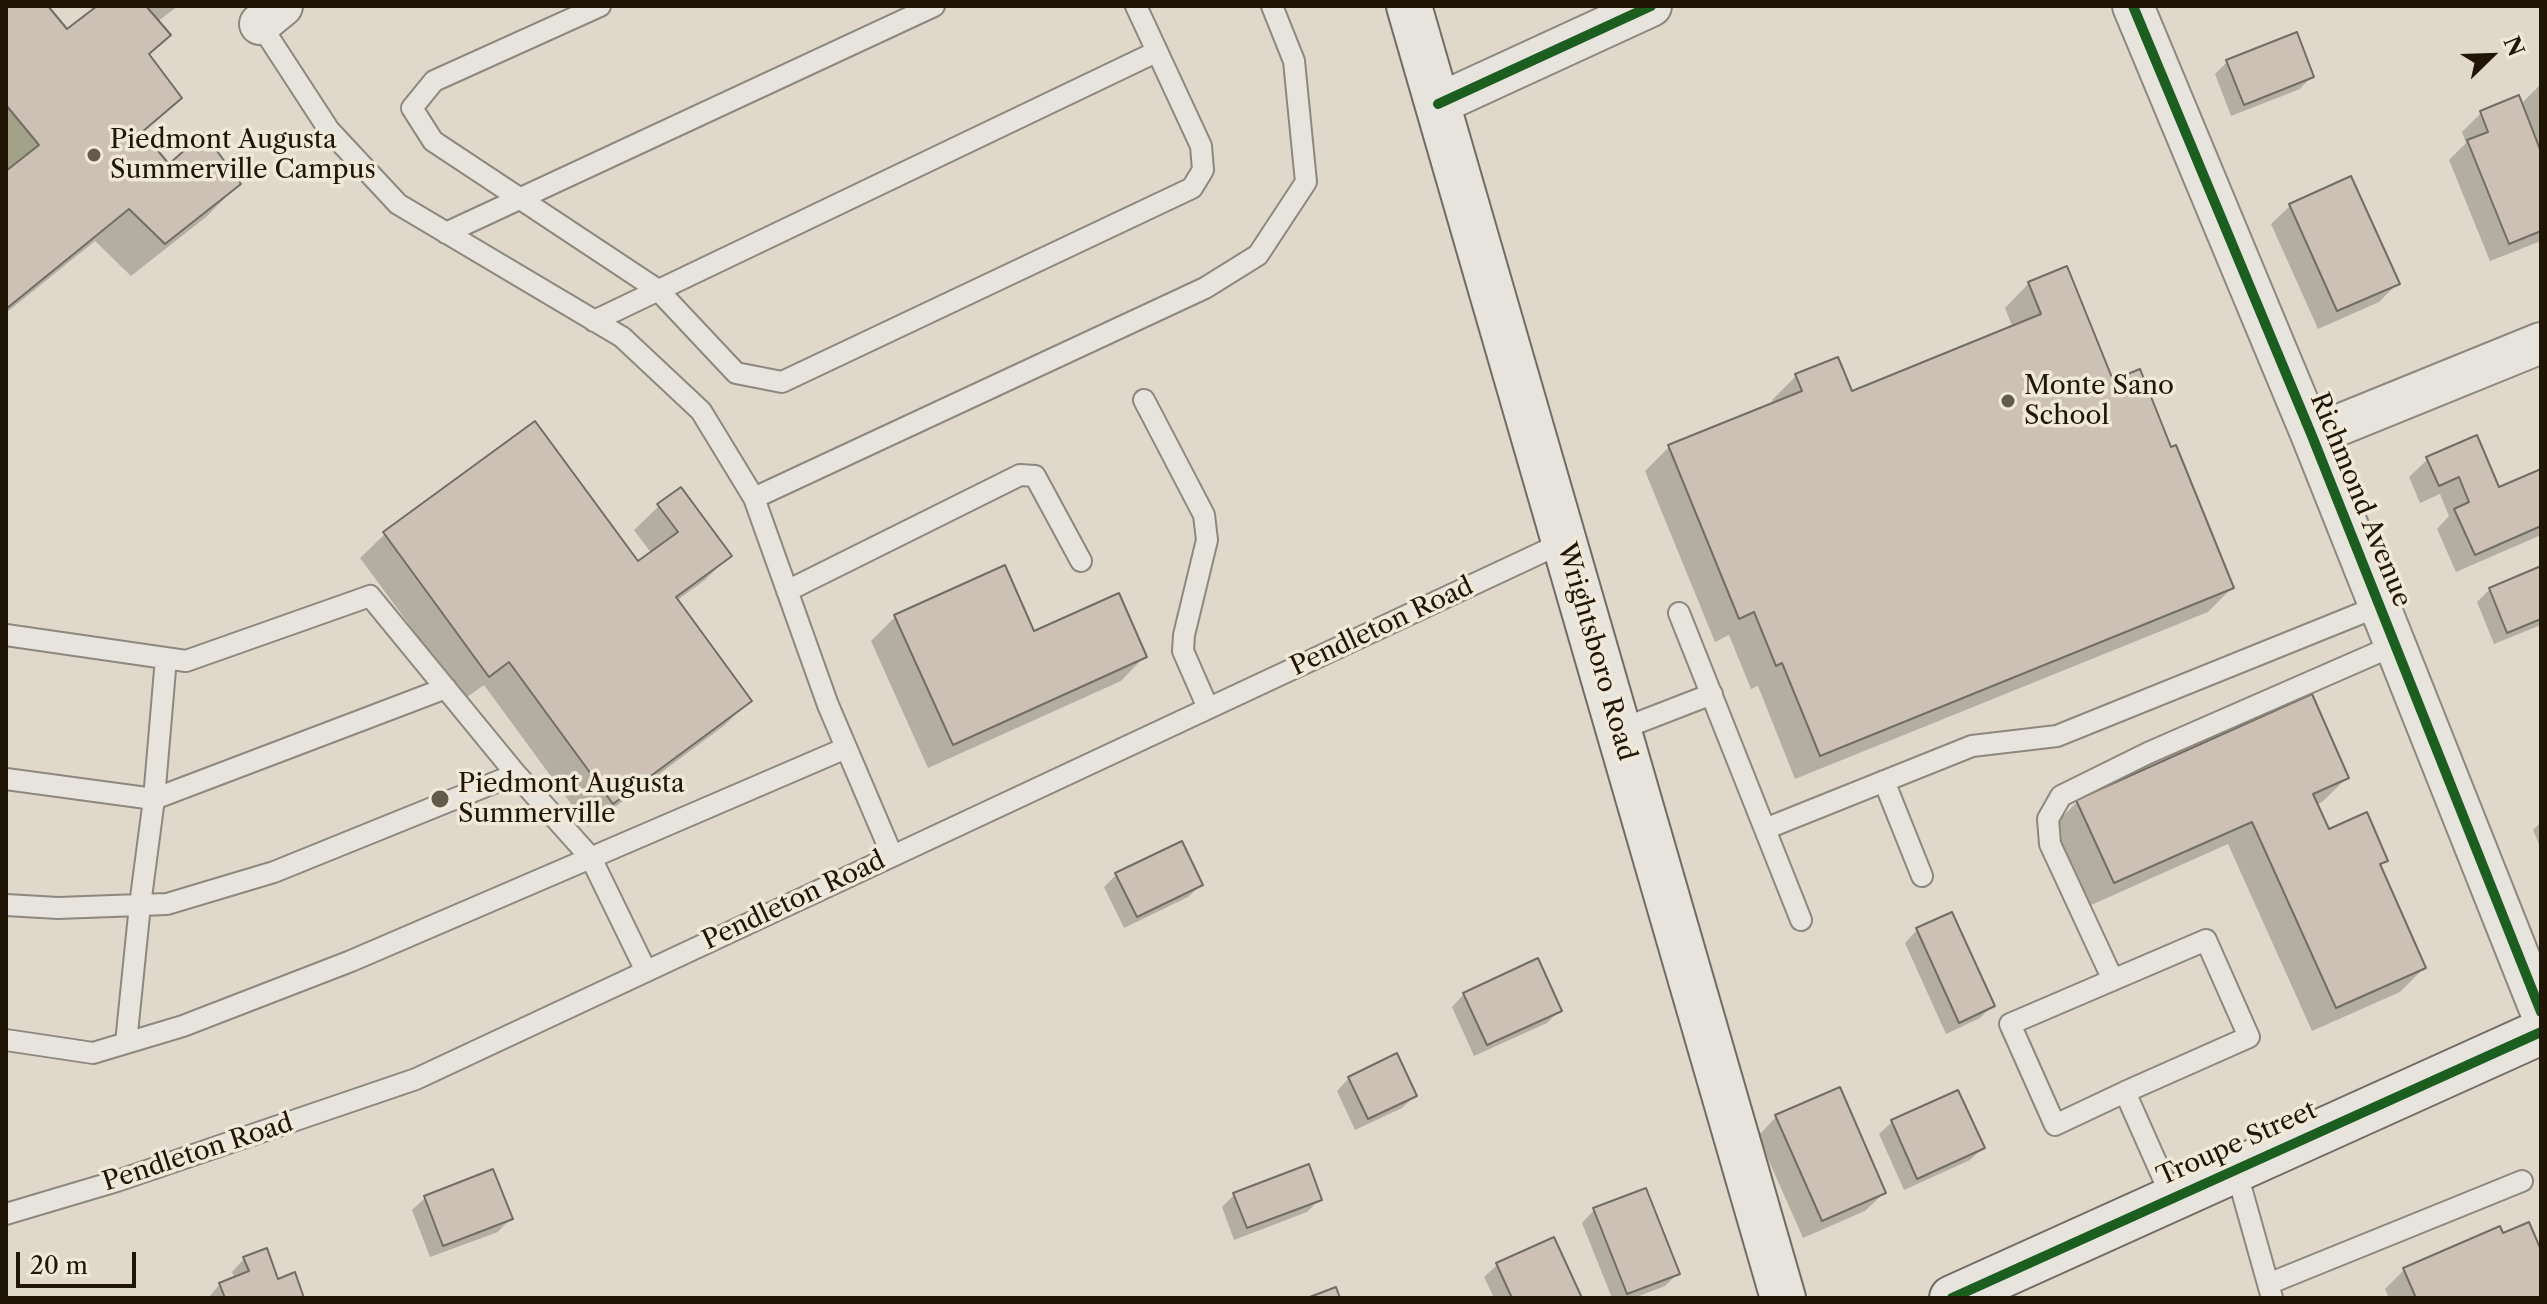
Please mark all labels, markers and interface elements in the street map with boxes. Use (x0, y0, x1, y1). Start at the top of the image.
north arrow (2451, 16, 2531, 96)
text: N (2497, 32, 2530, 61)
place label: Piedmont Augusta Summerville Campus (110, 124, 376, 186)
marker: Piedmont Augusta Summerville Campus (85, 146, 103, 164)
place label: Monte Sano School (2024, 370, 2174, 432)
street label: Richmond Avenue (2303, 388, 2417, 612)
marker: Monte Sano School (1999, 392, 2017, 410)
street label: Wrightsboro Road (1550, 539, 1642, 765)
street label: Pendleton Road (1286, 571, 1478, 683)
place label: Piedmont Augusta Summerville (458, 768, 685, 830)
marker: Piedmont Augusta Summerville (429, 788, 451, 810)
street label: Pendleton Road (698, 845, 890, 957)
street label: Troupe Street (2152, 1095, 2322, 1193)
street label: Pendleton Road (99, 1108, 297, 1198)
scale bar (20, 1236, 140, 1286)
text: 20 m (30, 1251, 88, 1280)

